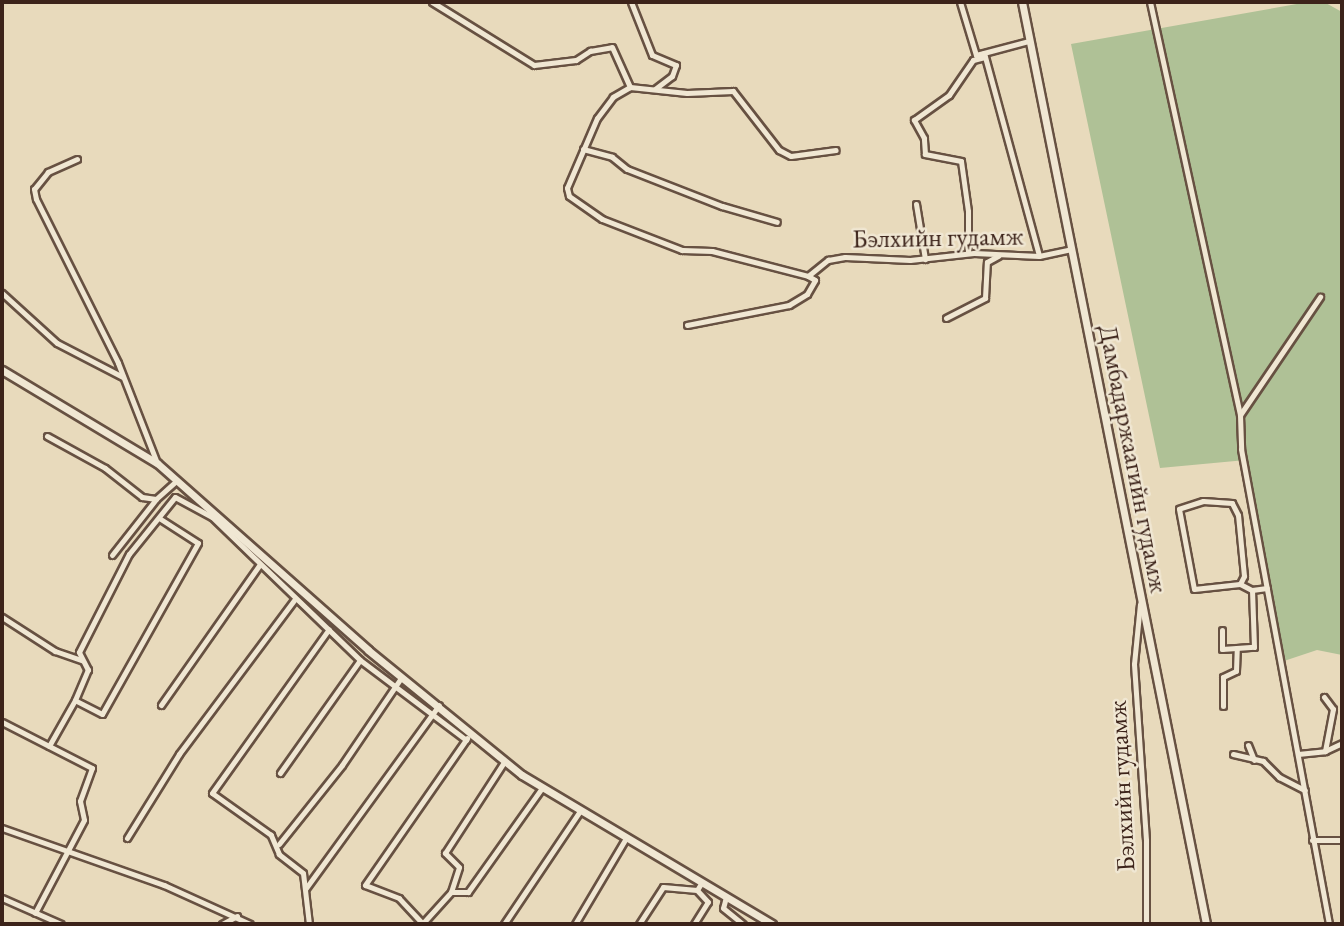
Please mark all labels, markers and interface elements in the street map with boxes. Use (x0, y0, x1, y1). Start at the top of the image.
street label: Бэлхийн гудамж (852, 221, 1024, 255)
street label: Дамбадаржаагийн гудамж (1092, 322, 1174, 596)
street label: Бэлхийн гудамж (1102, 699, 1142, 873)

